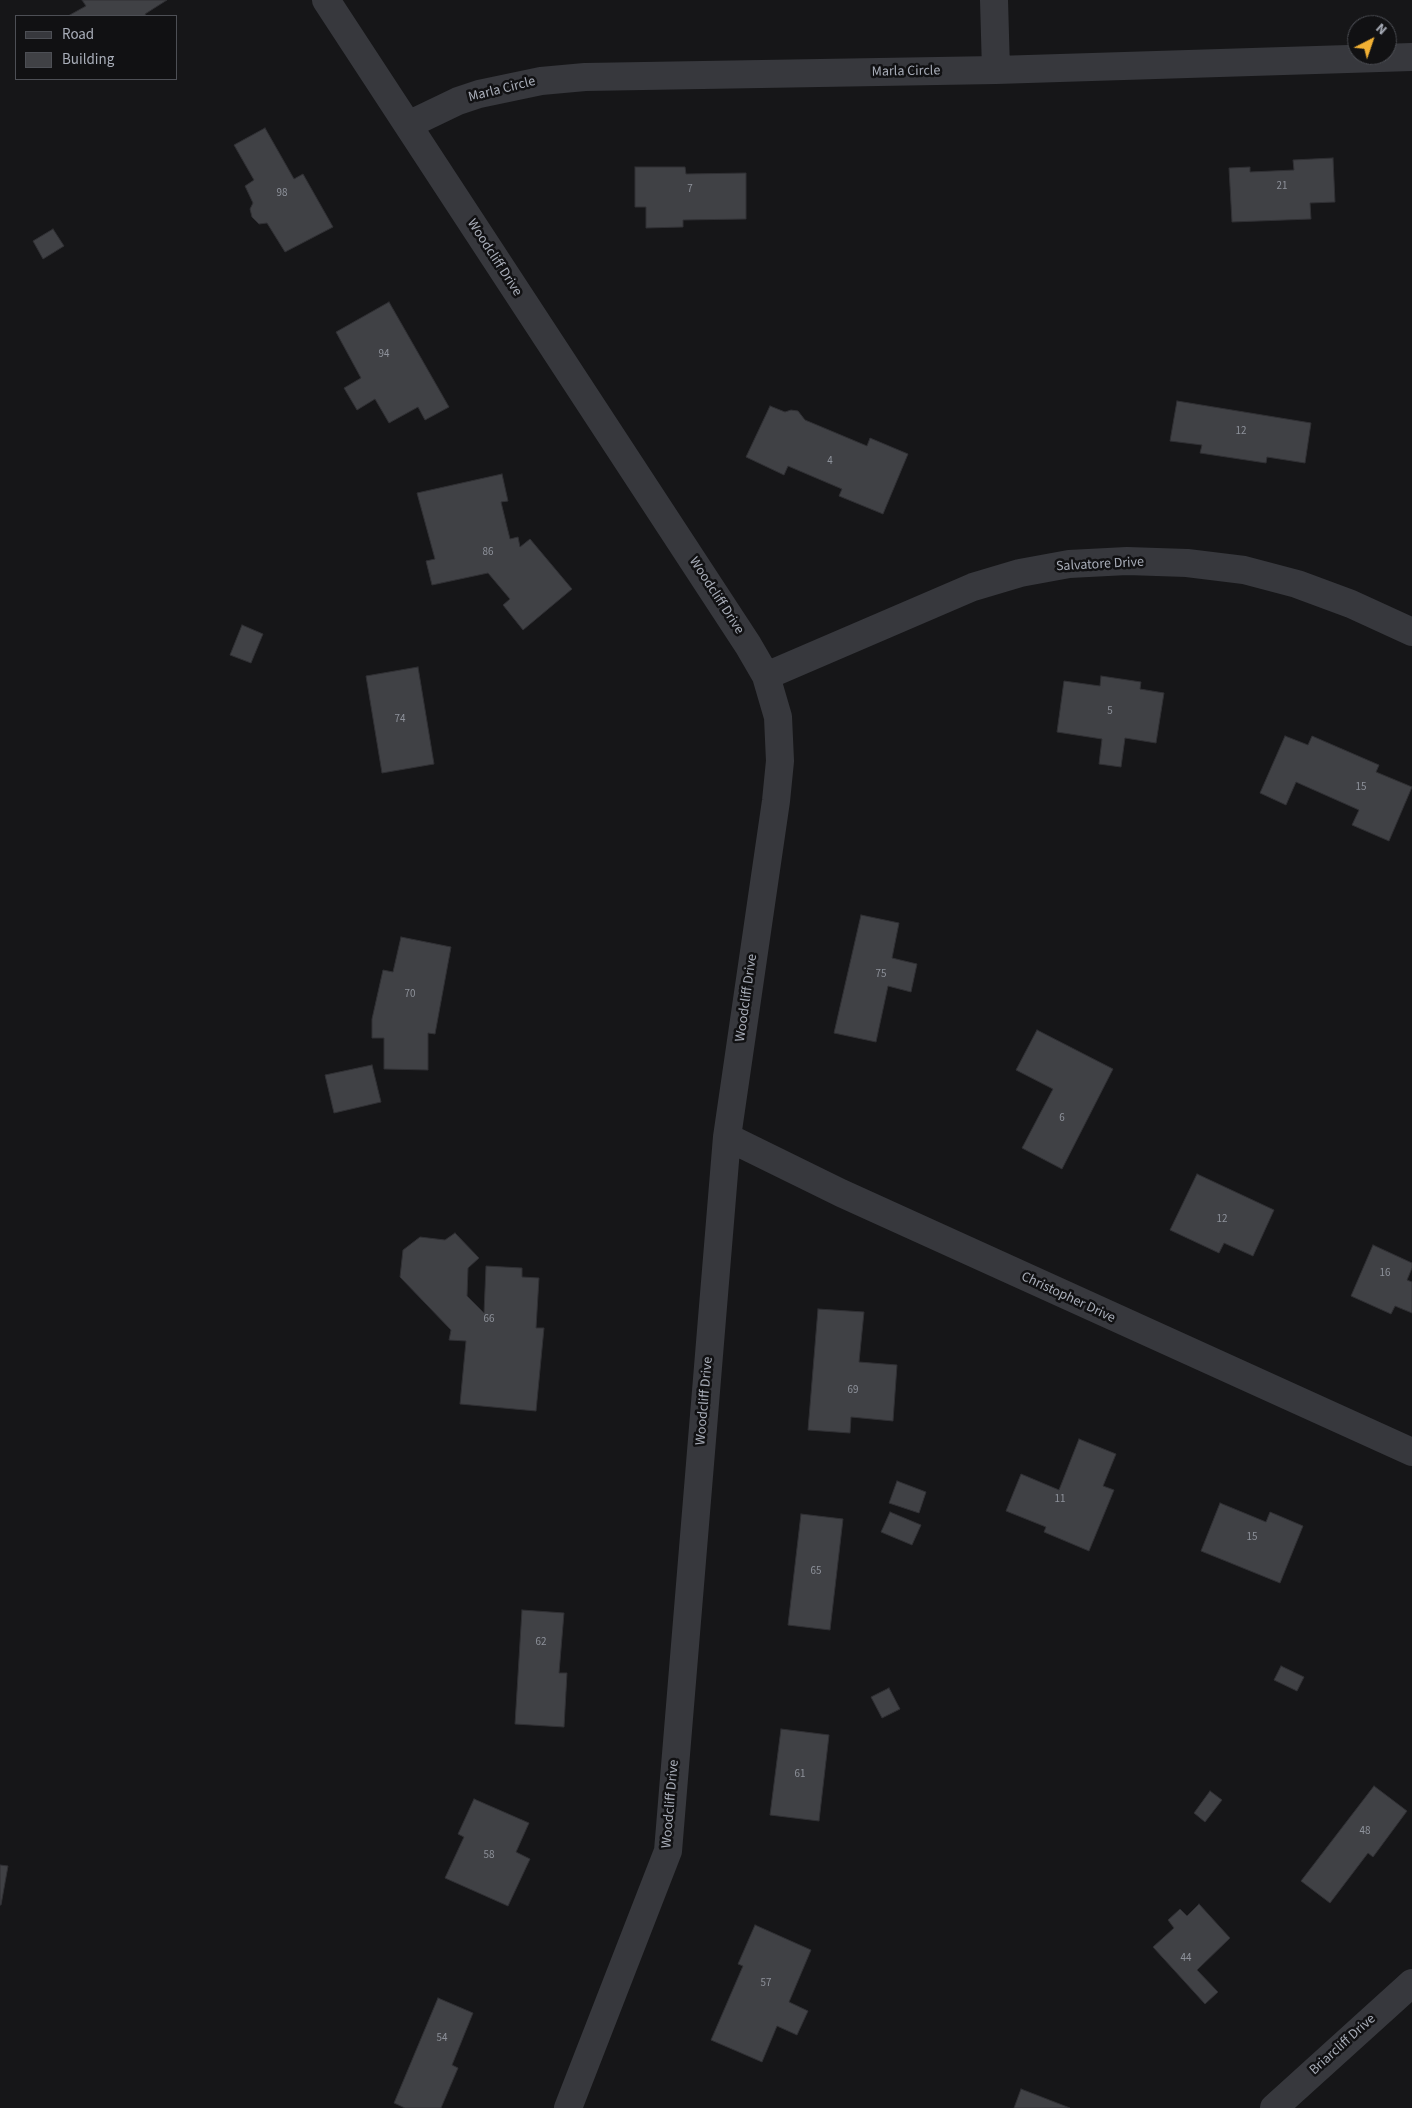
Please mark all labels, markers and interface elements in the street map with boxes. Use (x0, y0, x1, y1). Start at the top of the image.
legend (15, 15, 178, 80)
north arrow (1347, 15, 1397, 65)
text: N (1371, 19, 1391, 40)
text: Road (62, 24, 94, 45)
text: Building (62, 49, 114, 70)
street label: Marla Circle (872, 63, 940, 81)
street label: Marla Circle (467, 74, 537, 106)
house number: 21 (1277, 180, 1287, 194)
house number: 7 (687, 183, 693, 197)
house number: 98 (277, 187, 287, 201)
street label: Woodcliff Drive (463, 216, 525, 300)
house number: 94 (379, 348, 389, 362)
house number: 12 (1236, 425, 1246, 439)
house number: 4 (827, 455, 833, 469)
house number: 86 (483, 546, 493, 560)
street label: Woodcliff Drive (685, 554, 747, 638)
street label: Salvatore Drive (1056, 554, 1144, 576)
house number: 5 (1107, 705, 1113, 719)
house number: 74 (395, 713, 405, 727)
house number: 15 (1356, 781, 1366, 795)
street label: Woodcliff Drive (733, 953, 761, 1043)
house number: 75 (876, 968, 886, 982)
house number: 70 (405, 988, 415, 1002)
house number: 6 (1059, 1112, 1065, 1126)
house number: 12 (1217, 1213, 1227, 1227)
house number: 16 (1380, 1267, 1390, 1281)
street label: Christopher Drive (1018, 1269, 1118, 1327)
house number: 66 (484, 1313, 494, 1327)
street label: Woodcliff Drive (693, 1356, 717, 1446)
house number: 69 (848, 1384, 858, 1398)
house number: 11 (1055, 1493, 1065, 1507)
house number: 15 (1247, 1531, 1257, 1545)
house number: 65 (811, 1565, 821, 1579)
house number: 62 (536, 1636, 546, 1650)
street label: Woodcliff Drive (659, 1759, 683, 1849)
house number: 61 (795, 1768, 805, 1782)
house number: 48 (1360, 1825, 1370, 1839)
house number: 58 (484, 1849, 494, 1863)
house number: 44 (1181, 1952, 1191, 1966)
house number: 57 (761, 1977, 771, 1991)
street label: Briarcliff Drive (1307, 2011, 1379, 2079)
house number: 54 (437, 2032, 447, 2046)

